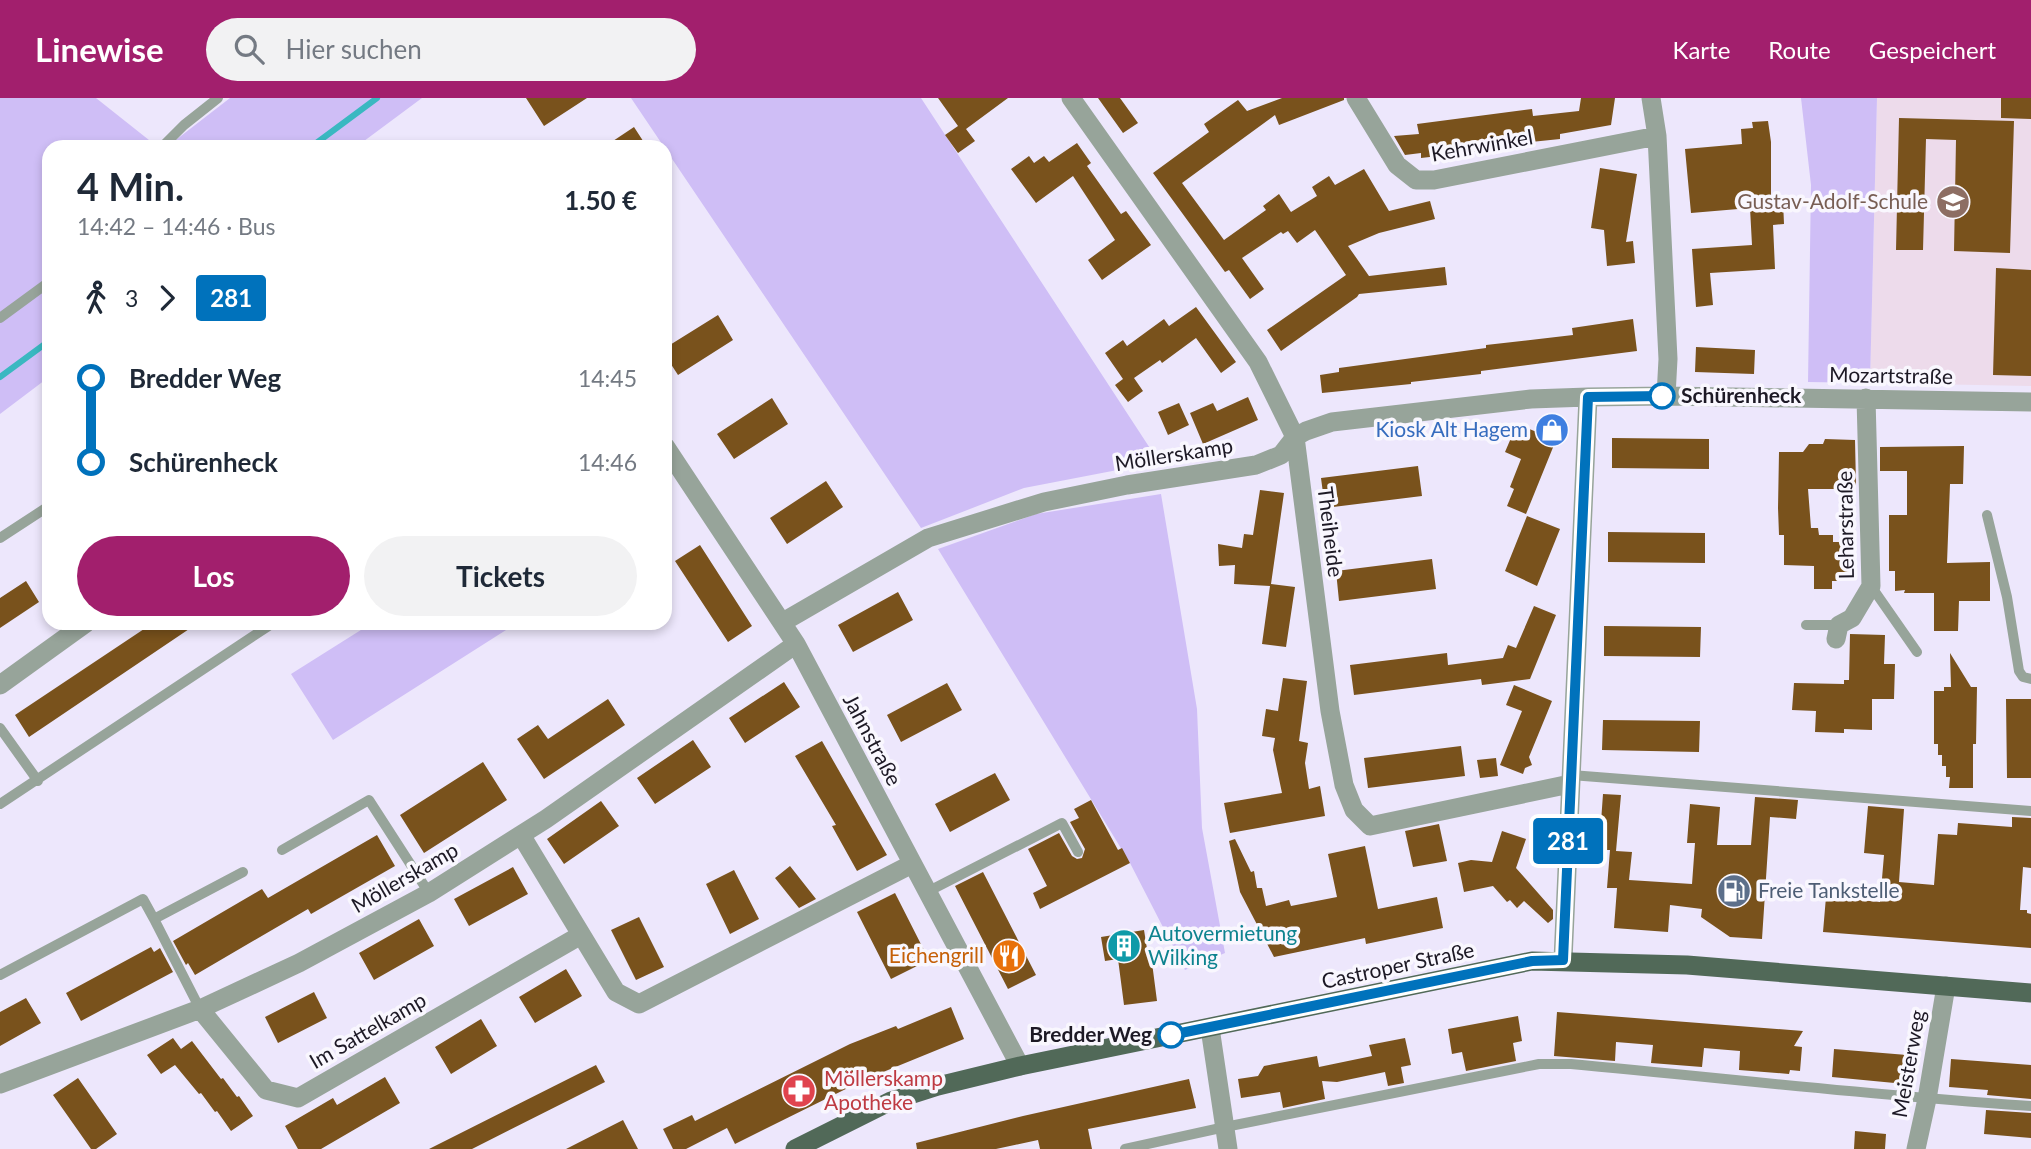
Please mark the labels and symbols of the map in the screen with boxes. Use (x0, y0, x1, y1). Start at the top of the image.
street label: Kehrwinkel (1429, 123, 1535, 166)
school or university icon: Gustav-Adolf-Schule (1934, 183, 1972, 221)
place label: Gustav-Adolf-Schule (1737, 188, 1928, 213)
street label: Mozartstraße (1829, 361, 1953, 388)
place label: Schürenheck (1681, 382, 1802, 407)
marker: Schürenheck (1649, 383, 1675, 409)
shop icon: Kiosk Alt Hagem (1533, 411, 1571, 449)
place label: Kiosk Alt Hagem (1375, 416, 1528, 441)
street label: Möllerskamp (1113, 432, 1234, 475)
street label: Leharstraße (1831, 470, 1858, 580)
street label: Theiheide (1314, 485, 1349, 578)
street label: Jahnstraße (839, 689, 908, 789)
line badge: 281 (1528, 818, 1608, 864)
street label: Möllerskamp (347, 836, 462, 917)
fuel station icon: Freie Tankstelle (1715, 872, 1753, 910)
place label: Freie Tankstelle (1758, 877, 1900, 902)
place label: Autovermietung Wilking (1148, 920, 1297, 969)
building icon: Autovermietung Wilking (1105, 927, 1143, 965)
street label: Castroper Straße (1319, 936, 1476, 993)
restaurant icon: Eichengrill (990, 937, 1028, 975)
place label: Eichengrill (889, 942, 984, 967)
street label: Im Sattelkamp (305, 986, 430, 1073)
street label: Meisterweg (1886, 1008, 1929, 1120)
place label: Bredder Weg (1029, 1021, 1152, 1046)
marker: Bredder Weg (1158, 1022, 1184, 1048)
place label: Möllerskamp Apotheke (824, 1065, 943, 1114)
pharmacy icon: Möllerskamp Apotheke (780, 1072, 818, 1110)

